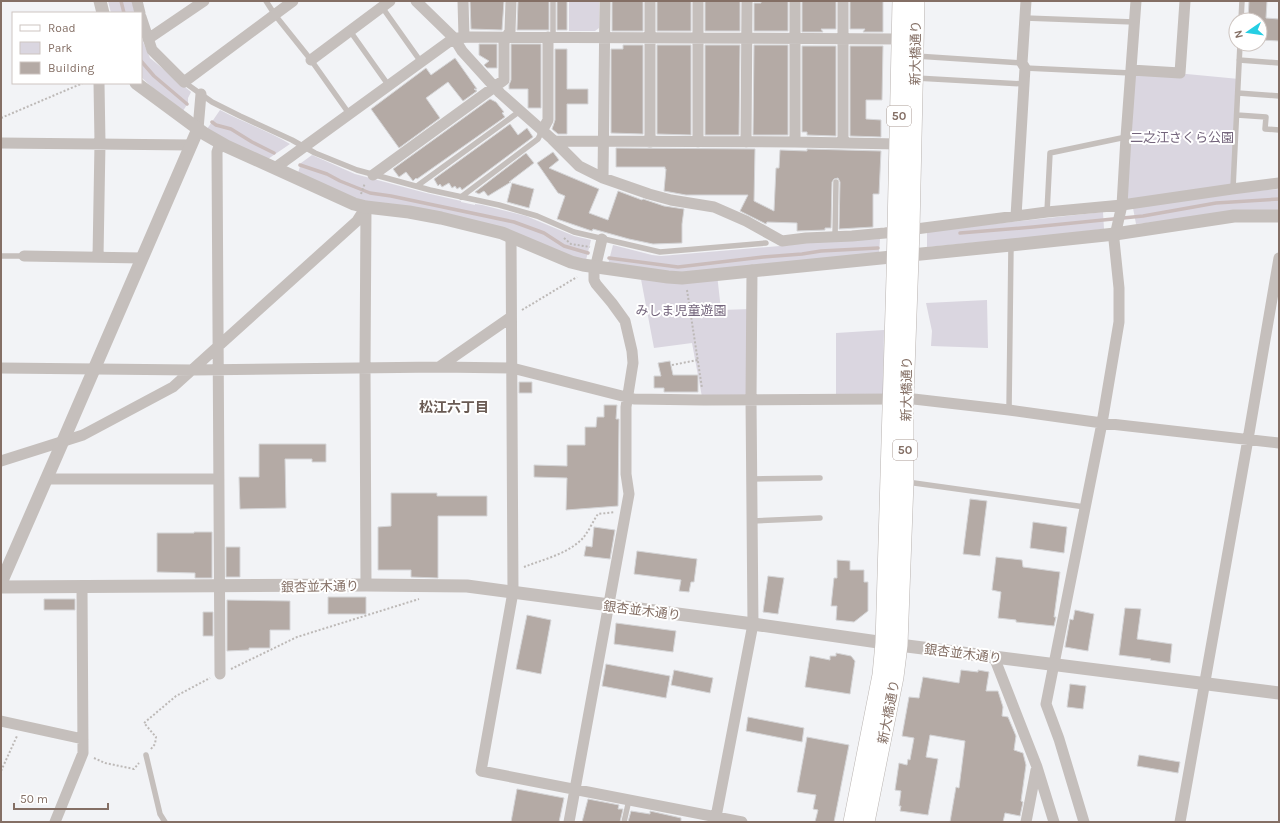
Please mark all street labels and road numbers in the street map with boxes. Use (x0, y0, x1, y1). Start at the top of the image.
street label: 新大橋通り (907, 20, 924, 86)
road number: 50 (887, 106, 911, 126)
street label: 新大橋通り (898, 356, 915, 422)
road number: 50 (893, 440, 917, 460)
street label: 銀杏並木通り (281, 578, 359, 595)
street label: 銀杏並木通り (602, 598, 682, 623)
street label: 銀杏並木通り (923, 641, 1003, 666)
street label: 新大橋通り (875, 679, 902, 745)

